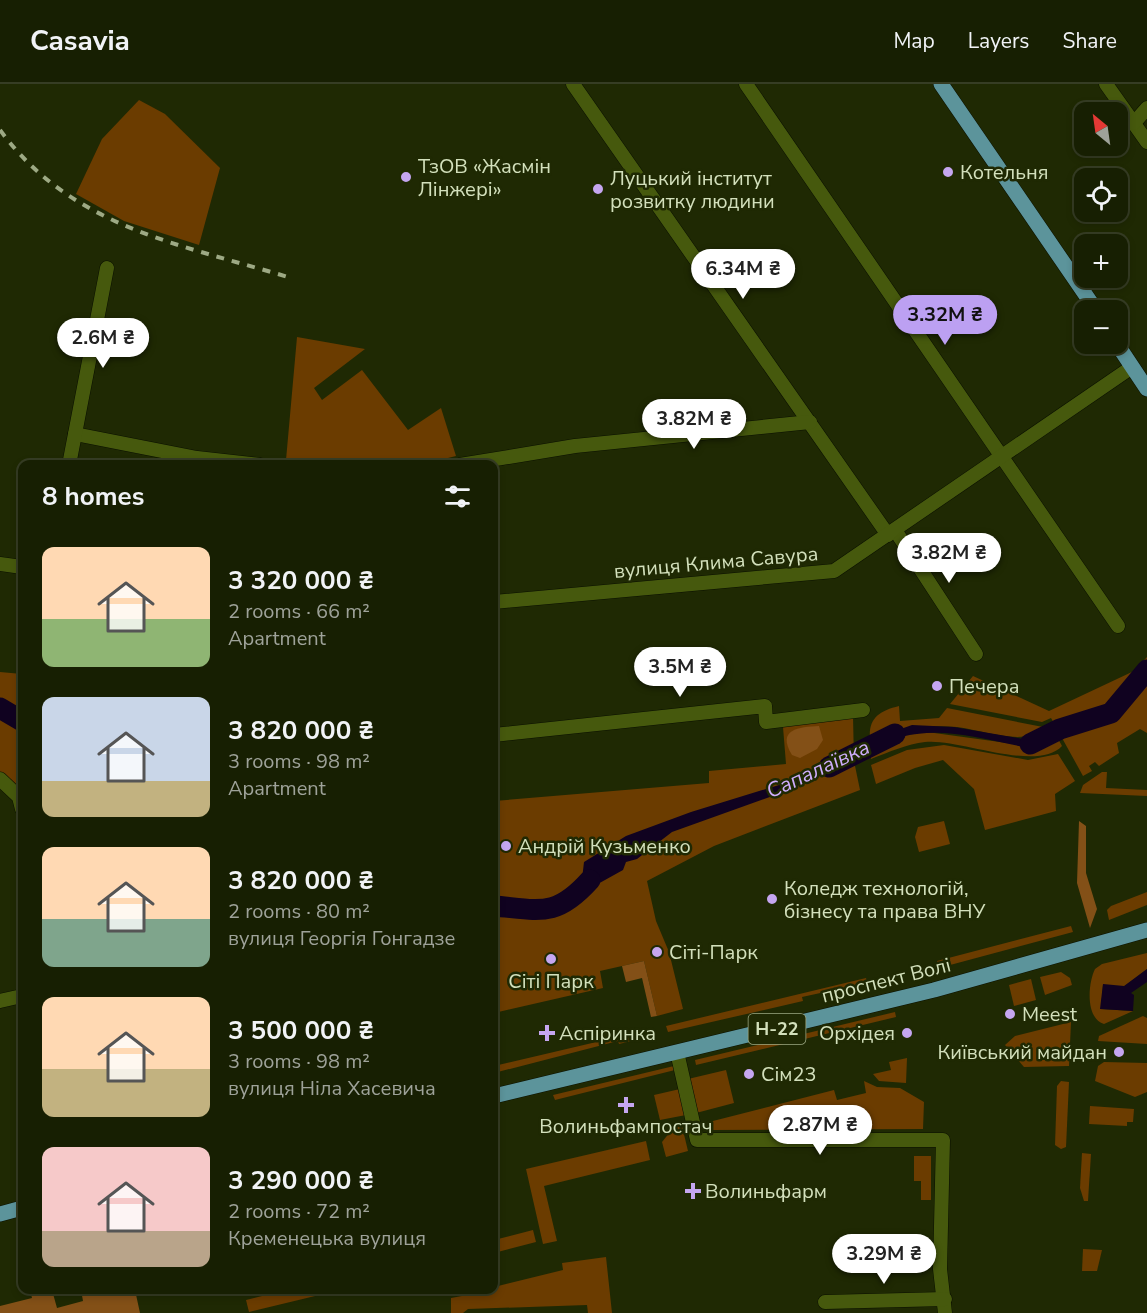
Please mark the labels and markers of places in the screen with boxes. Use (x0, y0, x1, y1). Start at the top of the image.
place label: ТзОВ «Жасмін Лінжері» (418, 153, 551, 203)
place label: Котельня (960, 159, 1048, 186)
place label: Луцький інститут розвитку людини (610, 165, 775, 215)
marker: Котельня (941, 165, 955, 179)
marker: ТзОВ «Жасмін Лінжері» (399, 170, 413, 184)
marker: Луцький інститут розвитку людини (591, 182, 605, 196)
pin: 6.34M ₴ (688, 249, 798, 300)
pin: 3.32M ₴ (890, 295, 1000, 346)
pin: 2.6M ₴ (54, 318, 152, 369)
pin: 3.82M ₴ (639, 399, 749, 450)
pin: 3.82M ₴ (894, 533, 1004, 584)
pin: 3.5M ₴ (631, 647, 729, 698)
place label: Печера (949, 673, 1019, 700)
marker: Печера (930, 679, 944, 693)
place label: Андрій Кузьменко (518, 833, 691, 860)
marker: Андрій Кузьменко (499, 839, 513, 853)
place label: Коледж технологій, бізнесу та права ВНУ (784, 875, 985, 925)
marker: Коледж технологій, бізнесу та права ВНУ (765, 892, 779, 906)
place label: Сіті-Парк (669, 939, 758, 966)
marker: Сіті-Парк (650, 945, 664, 959)
marker: Сіті Парк (544, 952, 558, 966)
place label: Сіті Парк (508, 968, 594, 995)
place label: Meest (1022, 1001, 1078, 1028)
marker: Meest (1003, 1007, 1017, 1021)
place label: Аспіринка (559, 1020, 656, 1047)
place label: Орхідея (819, 1020, 895, 1047)
marker: Аспіринка (540, 1026, 554, 1040)
marker: Орхідея (900, 1026, 914, 1040)
place label: Київський майдан (938, 1039, 1107, 1066)
marker: Київський майдан (1112, 1045, 1126, 1059)
place label: Сім23 (761, 1061, 816, 1088)
marker: Сім23 (742, 1067, 756, 1081)
marker: Волиньфампостач (619, 1098, 633, 1112)
pin: 2.87M ₴ (765, 1105, 875, 1156)
place label: Волиньфампостач (539, 1113, 713, 1140)
place label: Волиньфарм (705, 1178, 827, 1205)
marker: Волиньфарм (686, 1184, 700, 1198)
pin: 3.29M ₴ (829, 1234, 939, 1285)

